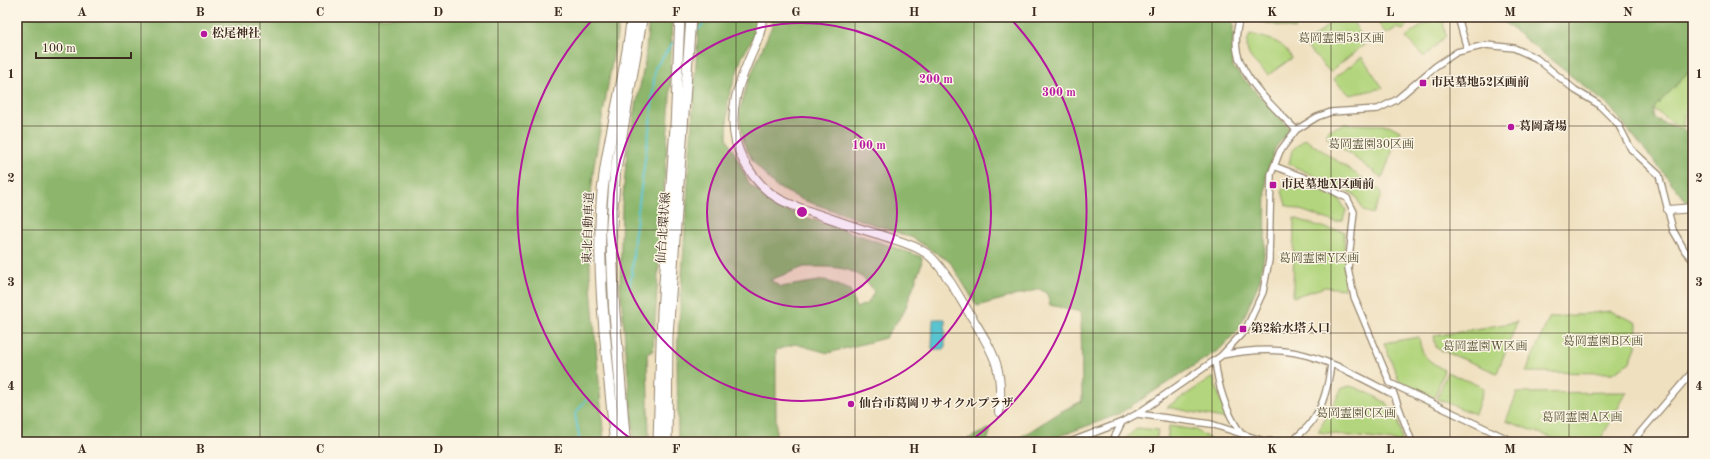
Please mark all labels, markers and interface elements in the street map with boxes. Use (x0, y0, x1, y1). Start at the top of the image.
text: A (77, 6, 87, 19)
text: B (195, 6, 205, 19)
text: C (316, 6, 324, 19)
text: D (433, 6, 443, 19)
text: E (554, 6, 563, 19)
text: F (672, 6, 681, 19)
text: G (791, 6, 801, 19)
text: H (909, 6, 920, 19)
text: I (1031, 6, 1037, 19)
text: J (1148, 6, 1156, 19)
text: K (1267, 6, 1277, 19)
text: L (1386, 6, 1395, 19)
text: M (1504, 6, 1516, 19)
text: N (1623, 6, 1633, 19)
place label: 松尾神社 (212, 26, 260, 40)
marker: 松尾神社 (199, 29, 209, 39)
park label: 葛岡霊園53区画 (1298, 31, 1384, 45)
scale bar (36, 34, 131, 60)
text: 100 m (42, 43, 76, 55)
text: 1 (7, 68, 15, 81)
text: 1 (1695, 68, 1703, 81)
text: 200 m (919, 74, 953, 86)
place label: 市民墓地52区画前 (1431, 75, 1529, 89)
marker: 市民墓地52区画前 (1418, 78, 1428, 88)
text: 300 m (1042, 87, 1076, 99)
place label: 葛岡斎場 (1519, 119, 1567, 133)
marker: 葛岡斎場 (1506, 122, 1516, 132)
park label: 葛岡霊園30区画 (1328, 137, 1414, 151)
text: 100 m (852, 140, 886, 152)
text: 2 (7, 172, 15, 185)
text: 2 (1695, 172, 1703, 185)
place label: 市民墓地X区画前 (1281, 177, 1374, 191)
marker: 市民墓地X区画前 (1268, 180, 1278, 190)
street label: 東北自動車道 (580, 192, 596, 264)
street label: 仙台北環状線 (654, 192, 672, 264)
centre of rings (795, 205, 809, 219)
park label: 葛岡霊園Y区画 (1279, 251, 1359, 265)
text: 3 (7, 276, 15, 289)
text: 3 (1695, 276, 1703, 289)
place label: 第2給水塔入口 (1251, 321, 1330, 335)
marker: 第2給水塔入口 (1238, 324, 1248, 334)
park label: 葛岡霊園B区画 (1563, 334, 1643, 348)
park label: 葛岡霊園W区画 (1443, 339, 1527, 353)
text: 4 (7, 380, 15, 393)
text: 4 (1695, 380, 1703, 393)
place label: 仙台市葛岡リサイクルプラザ (859, 396, 1013, 410)
marker: 仙台市葛岡リサイクルプラザ (846, 399, 856, 409)
park label: 葛岡霊園C区画 (1316, 406, 1396, 420)
park label: 葛岡霊園A区画 (1541, 410, 1623, 424)
text: A (77, 443, 87, 456)
text: B (195, 443, 205, 456)
text: C (316, 443, 324, 456)
text: D (433, 443, 443, 456)
text: E (554, 443, 563, 456)
text: F (672, 443, 681, 456)
text: G (791, 443, 801, 456)
text: H (909, 443, 920, 456)
text: I (1031, 443, 1037, 456)
text: J (1148, 443, 1156, 456)
text: K (1267, 443, 1277, 456)
text: L (1386, 443, 1395, 456)
text: M (1504, 443, 1516, 456)
text: N (1623, 443, 1633, 456)

